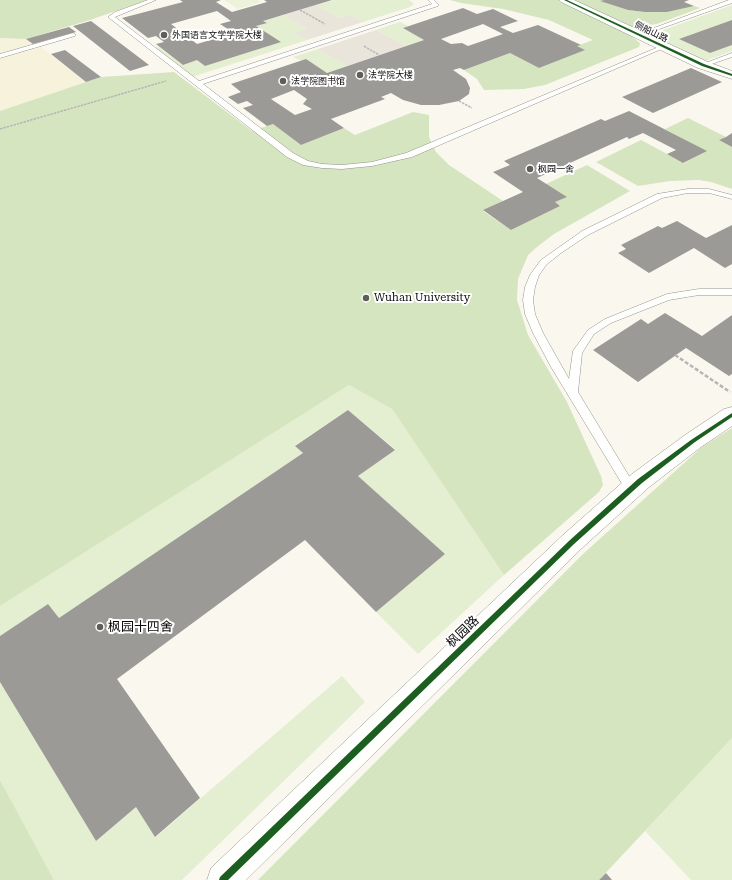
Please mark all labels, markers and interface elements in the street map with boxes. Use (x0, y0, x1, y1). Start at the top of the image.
street label: 侧船山路 (632, 19, 670, 45)
marker: 外国语言文学学院大楼 (159, 30, 169, 40)
place label: 外国语言文学学院大楼 (172, 30, 262, 40)
marker: 法学院大楼 (355, 70, 365, 80)
place label: 法学院大楼 (368, 70, 413, 80)
marker: 法学院图书馆 (278, 76, 288, 86)
place label: 法学院图书馆 (291, 76, 345, 86)
marker: 枫园一舍 (525, 164, 535, 174)
place label: 枫园一舍 (538, 164, 574, 174)
place label: Wuhan University (374, 291, 470, 305)
marker: Wuhan University (361, 293, 371, 303)
street label: 枫园路 (444, 613, 482, 651)
place label: 枫园十四舍 (108, 619, 173, 635)
marker: 枫园十四舍 (95, 622, 105, 632)

